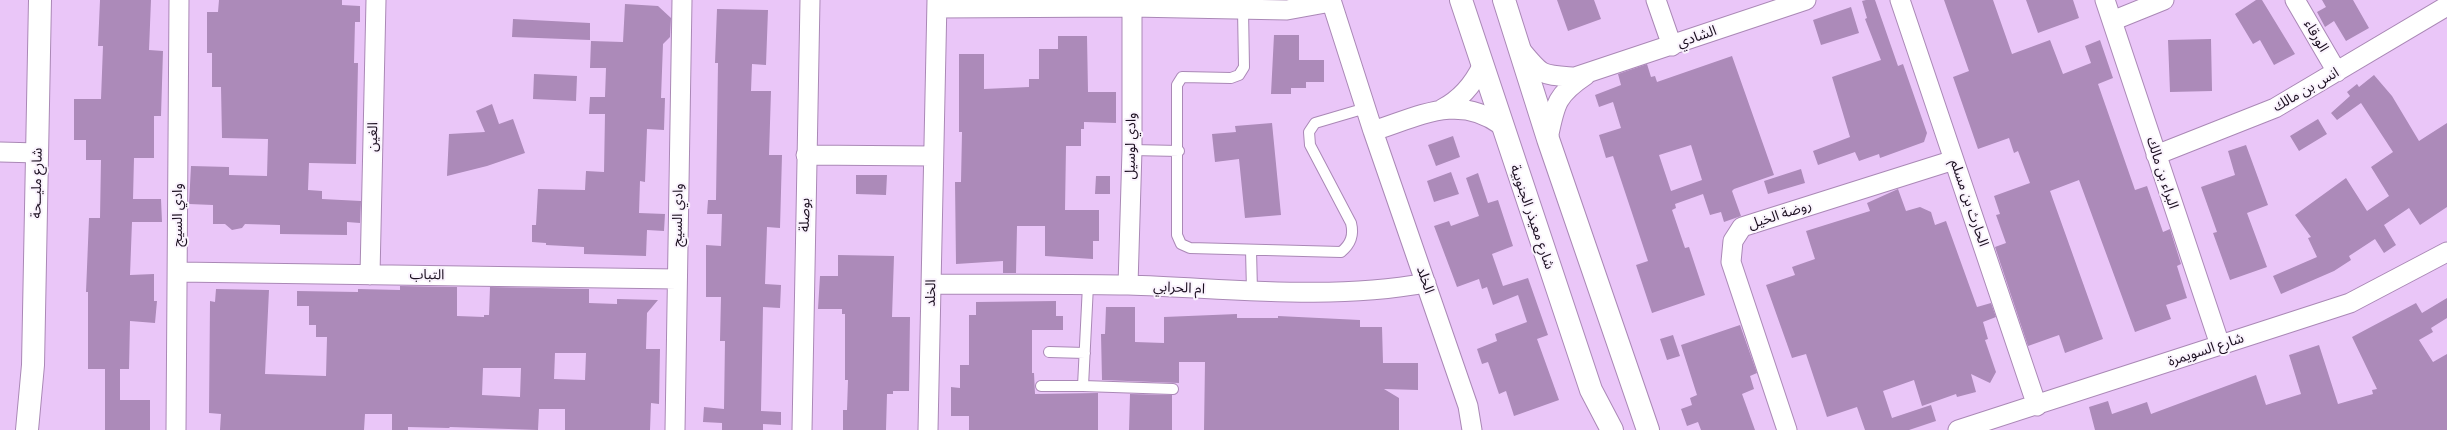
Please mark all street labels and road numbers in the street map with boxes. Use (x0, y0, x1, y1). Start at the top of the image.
street label: الورقاء (2300, 17, 2332, 55)
street label: الشادي (1675, 23, 1719, 51)
street label: انس بن مالك (2270, 64, 2342, 116)
street label: وادي لوسيل (1122, 112, 1140, 180)
street label: الغين (364, 122, 382, 152)
street label: البراء بن مالك (2142, 135, 2182, 211)
street label: شارع مليــحة (28, 148, 46, 218)
street label: الحارث بن مسلم (1946, 157, 1992, 249)
street label: شارع معيذر الجنوبية (1506, 163, 1558, 271)
street label: وادي السيج (170, 183, 186, 247)
street label: وادي السيج (669, 183, 687, 247)
street label: روضة الخيل (1746, 197, 1814, 233)
street label: بوصلة (796, 198, 814, 232)
street label: الخلد (1413, 264, 1437, 296)
street label: التباب (409, 266, 445, 284)
street label: ام الحرابي (1153, 278, 1205, 298)
street label: الخلد (922, 279, 940, 307)
street label: شارع السويمرة (2166, 330, 2246, 370)

